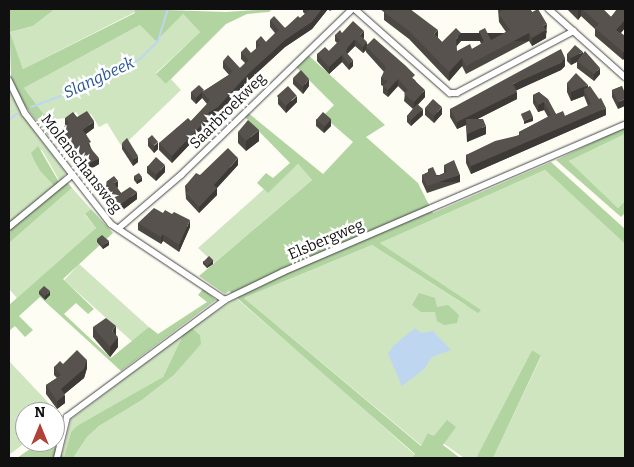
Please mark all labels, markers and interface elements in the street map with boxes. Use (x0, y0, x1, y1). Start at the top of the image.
water label: Slangbeek (61, 53, 137, 103)
street label: Saarbroekweg (186, 69, 270, 153)
street label: Molenschansweg (37, 111, 125, 217)
street label: Elsbergweg (285, 216, 367, 264)
north arrow (15, 402, 65, 452)
text: N (35, 404, 45, 421)

